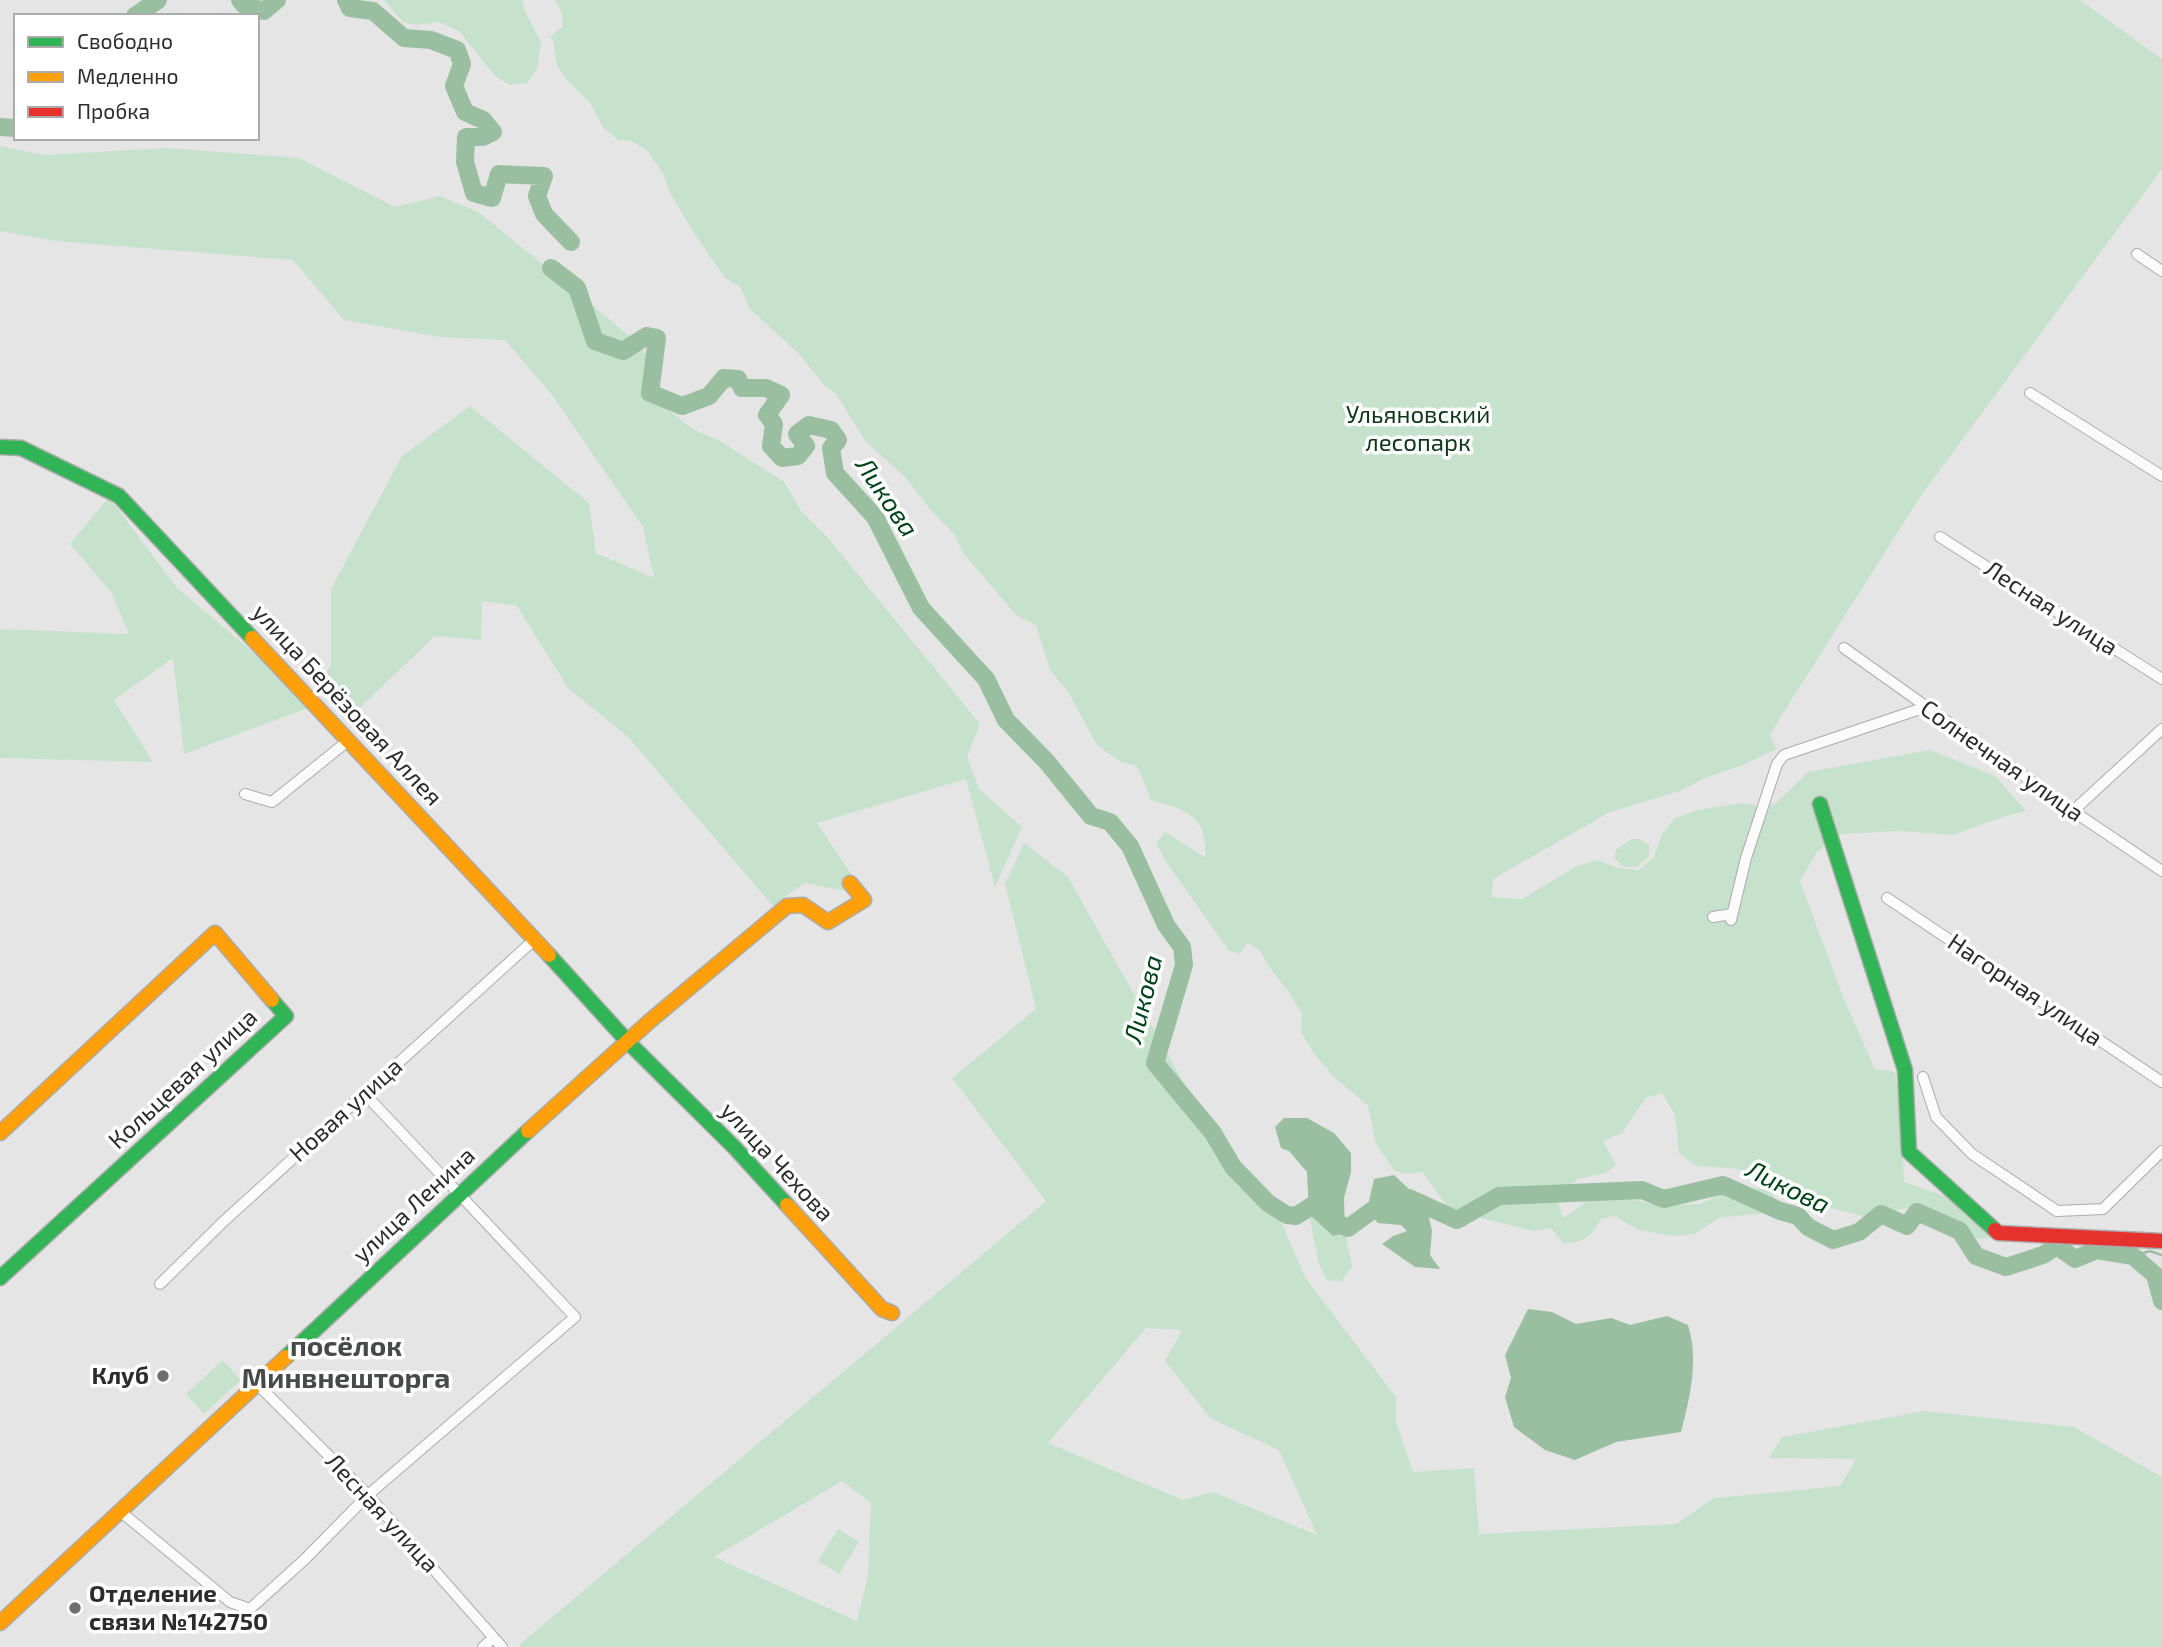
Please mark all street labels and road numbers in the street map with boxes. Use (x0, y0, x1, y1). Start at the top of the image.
street label: Лесная улица (1979, 553, 2124, 661)
street label: улица Берёзовая Аллея (246, 597, 449, 811)
street label: Солнечная улица (1915, 693, 2090, 828)
street label: Нагорная улица (1942, 926, 2109, 1052)
street label: Кольцевая улица (102, 1002, 263, 1155)
street label: Новая улица (283, 1051, 408, 1168)
street label: улица Чехова (715, 1095, 841, 1227)
street label: улица Ленина (346, 1140, 481, 1269)
street label: Лесная улица (320, 1446, 446, 1579)

